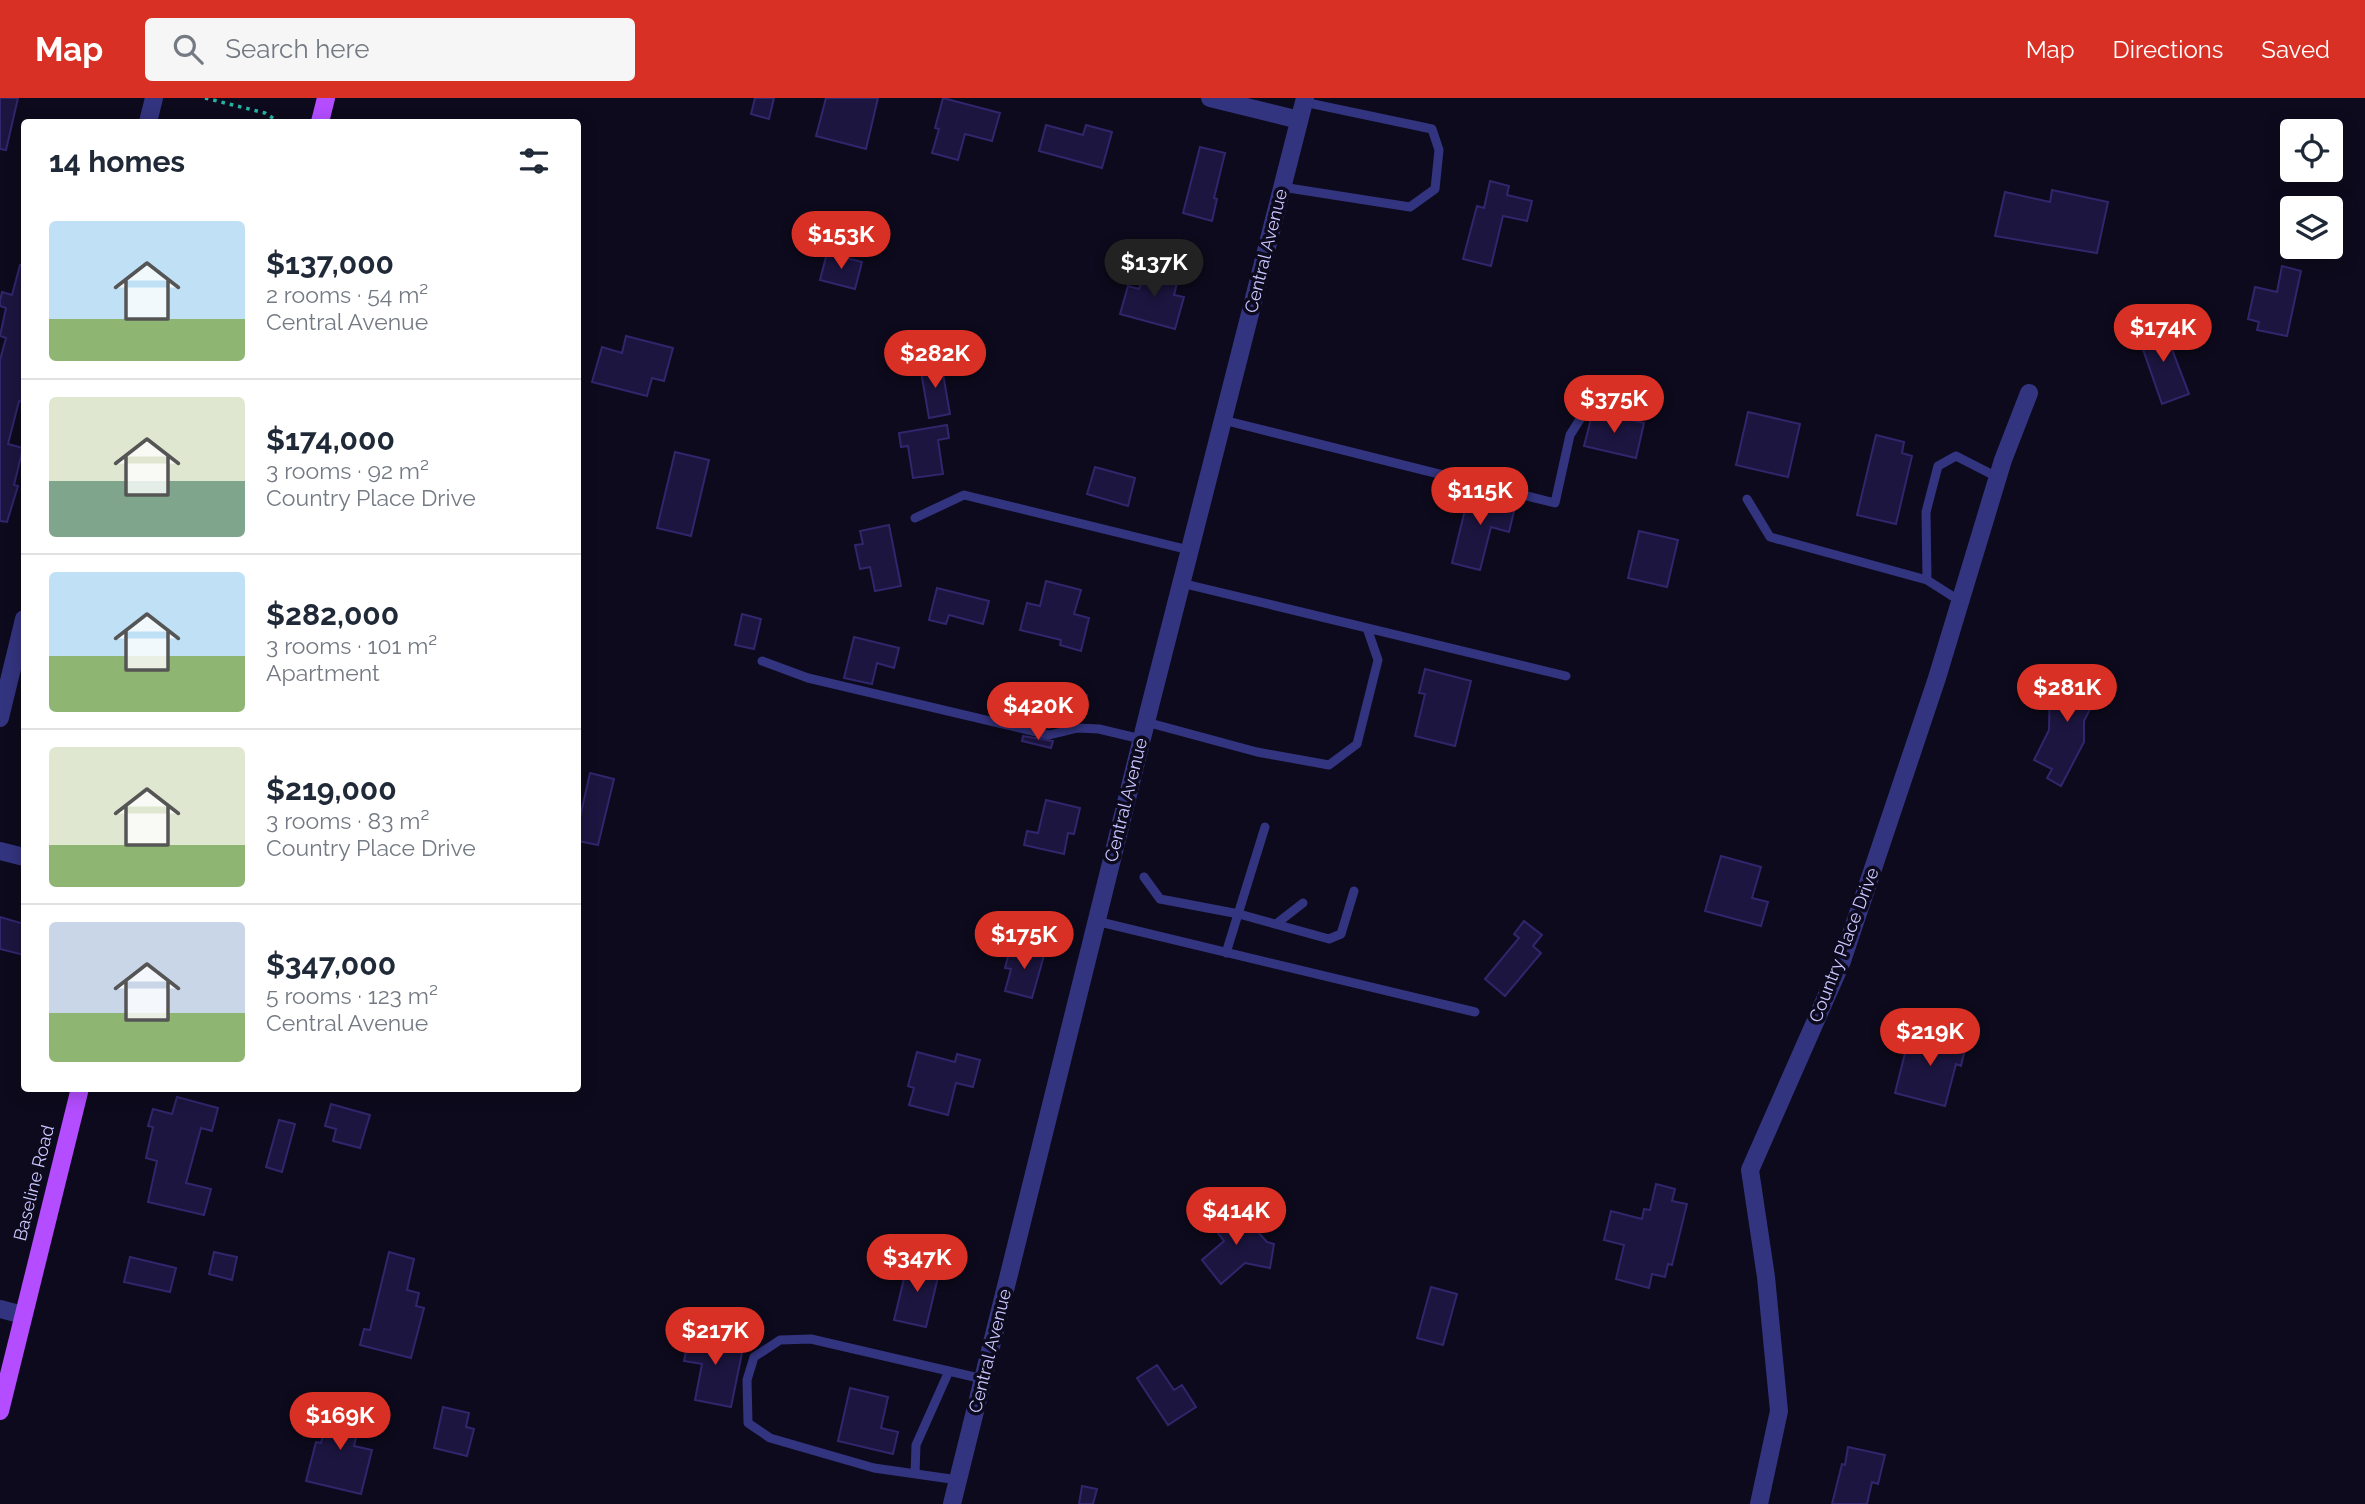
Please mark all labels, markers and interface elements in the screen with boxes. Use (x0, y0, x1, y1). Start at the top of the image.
search box (145, 18, 635, 81)
text: Map (35, 30, 103, 69)
icon: search (169, 30, 207, 68)
text: Search here (225, 34, 370, 64)
text: Map (2026, 35, 2075, 64)
text: Directions (2113, 35, 2223, 64)
text: Saved (2261, 35, 2330, 64)
map controls (2280, 119, 2343, 259)
button: locate (2280, 119, 2343, 182)
icon: filters (515, 142, 553, 180)
text: 14 homes (49, 144, 185, 179)
street label: Central Avenue (1240, 186, 1291, 315)
button: layers (2280, 196, 2343, 259)
pin: $153K (792, 212, 890, 271)
text: $153K (808, 220, 874, 247)
pin: $137K (1105, 240, 1203, 299)
text: $137,000 (266, 246, 394, 281)
text: $137K (1120, 248, 1188, 275)
icon: home (105, 249, 189, 333)
text: 2 rooms · 54 m² (266, 281, 428, 308)
pin: $174K (2114, 304, 2212, 364)
text: Central Avenue (266, 308, 428, 335)
text: $174K (2130, 313, 2196, 340)
pin: $282K (886, 330, 984, 390)
text: $282K (900, 339, 970, 366)
pin: $375K (1565, 376, 1663, 435)
text: $375K (1580, 384, 1648, 411)
text: $174,000 (266, 422, 395, 457)
icon: home (105, 425, 189, 509)
text: 3 rooms · 92 m² (266, 457, 429, 484)
pin: $115K (1431, 468, 1529, 527)
text: $115K (1447, 476, 1513, 503)
text: Country Place Drive (266, 484, 476, 511)
text: $282,000 (266, 597, 399, 632)
icon: home (105, 600, 189, 684)
text: 3 rooms · 101 m² (266, 632, 437, 659)
text: Apartment (266, 659, 380, 686)
pin: $281K (2018, 664, 2116, 724)
text: $281K (2033, 673, 2101, 700)
pin: $420K (989, 682, 1087, 742)
text: $420K (1003, 691, 1073, 718)
street label: Central Avenue (1100, 735, 1151, 864)
text: $219,000 (266, 772, 397, 807)
icon: home (105, 775, 189, 859)
text: 3 rooms · 83 m² (266, 807, 429, 834)
text: Country Place Drive (266, 834, 476, 861)
street label: Country Place Drive (1804, 864, 1883, 1025)
pin: $175K (975, 912, 1073, 971)
text: $175K (991, 920, 1057, 947)
text: $347,000 (266, 947, 396, 982)
icon: home (105, 950, 189, 1034)
text: 5 rooms · 123 m² (266, 982, 438, 1009)
text: Central Avenue (266, 1009, 428, 1036)
pin: $219K (1881, 1009, 1979, 1068)
text: $219K (1896, 1017, 1964, 1044)
street label: Baseline Road (9, 1123, 58, 1243)
pin: $414K (1187, 1188, 1285, 1247)
text: $414K (1202, 1196, 1270, 1223)
pin: $347K (868, 1234, 966, 1294)
text: $347K (883, 1243, 951, 1270)
street label: Central Avenue (964, 1286, 1015, 1415)
pin: $217K (666, 1308, 764, 1367)
text: $217K (681, 1316, 749, 1343)
pin: $169K (291, 1392, 389, 1452)
text: $169K (306, 1401, 374, 1428)

